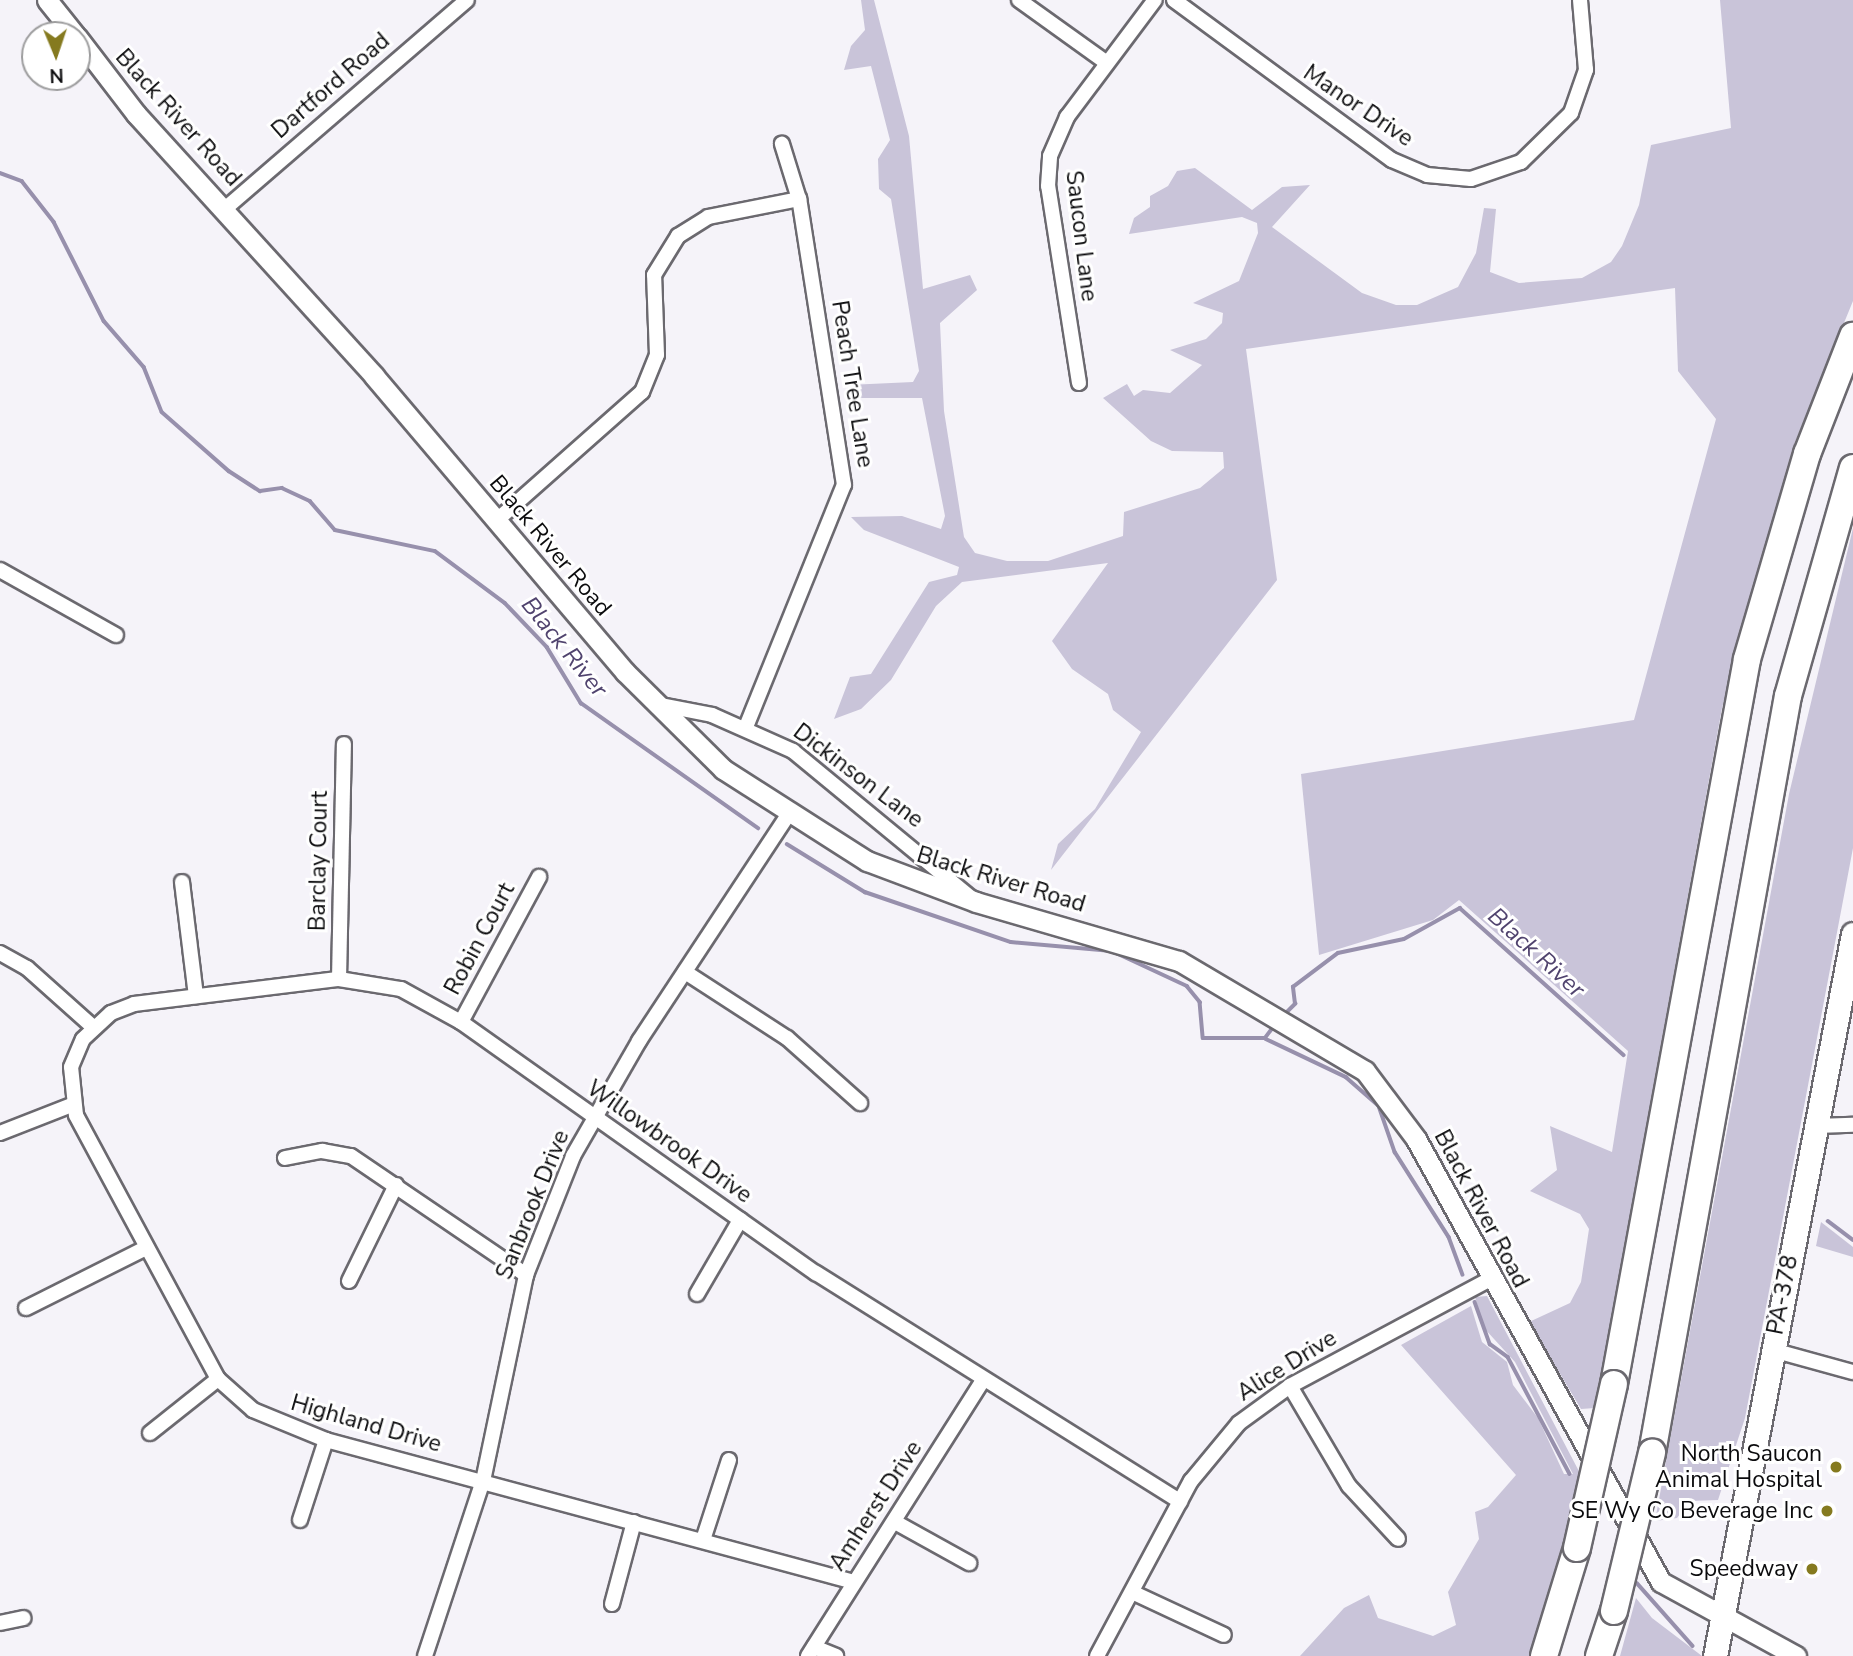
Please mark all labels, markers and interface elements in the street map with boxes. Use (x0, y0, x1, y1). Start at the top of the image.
north arrow (21, 21, 91, 91)
street label: Dartford Road (266, 27, 396, 145)
street label: Black River Road (109, 44, 247, 192)
street label: Manor Drive (1298, 59, 1418, 153)
text: N (49, 62, 64, 88)
street label: Saucon Lane (1059, 169, 1103, 303)
street label: Peach Tree Lane (825, 299, 879, 469)
street label: Black River Road (483, 470, 617, 622)
water label: Black River (515, 591, 613, 703)
street label: Dickinson Lane (787, 718, 929, 834)
street label: Barclay Court (304, 791, 334, 931)
street label: Black River Road (913, 841, 1089, 919)
street label: Robin Court (439, 878, 521, 1000)
water label: Black River (1482, 902, 1590, 1004)
street label: Willowbrook Drive (581, 1075, 757, 1209)
street label: Black River Road (1428, 1125, 1534, 1293)
street label: Sanbrook Drive (491, 1126, 575, 1284)
street label: PA-378 (1762, 1253, 1804, 1337)
street label: Alice Drive (1232, 1325, 1342, 1407)
street label: Highland Drive (288, 1389, 444, 1459)
street label: Amherst Drive (824, 1436, 928, 1576)
place label: North Saucon Animal Hospital (1655, 1440, 1822, 1494)
marker: North Saucon Animal Hospital (1828, 1459, 1844, 1475)
place label: SE Wy Co Beverage Inc (1571, 1497, 1813, 1525)
marker: SE Wy Co Beverage Inc (1819, 1503, 1835, 1519)
place label: Speedway (1690, 1555, 1798, 1583)
marker: Speedway (1804, 1561, 1820, 1577)

